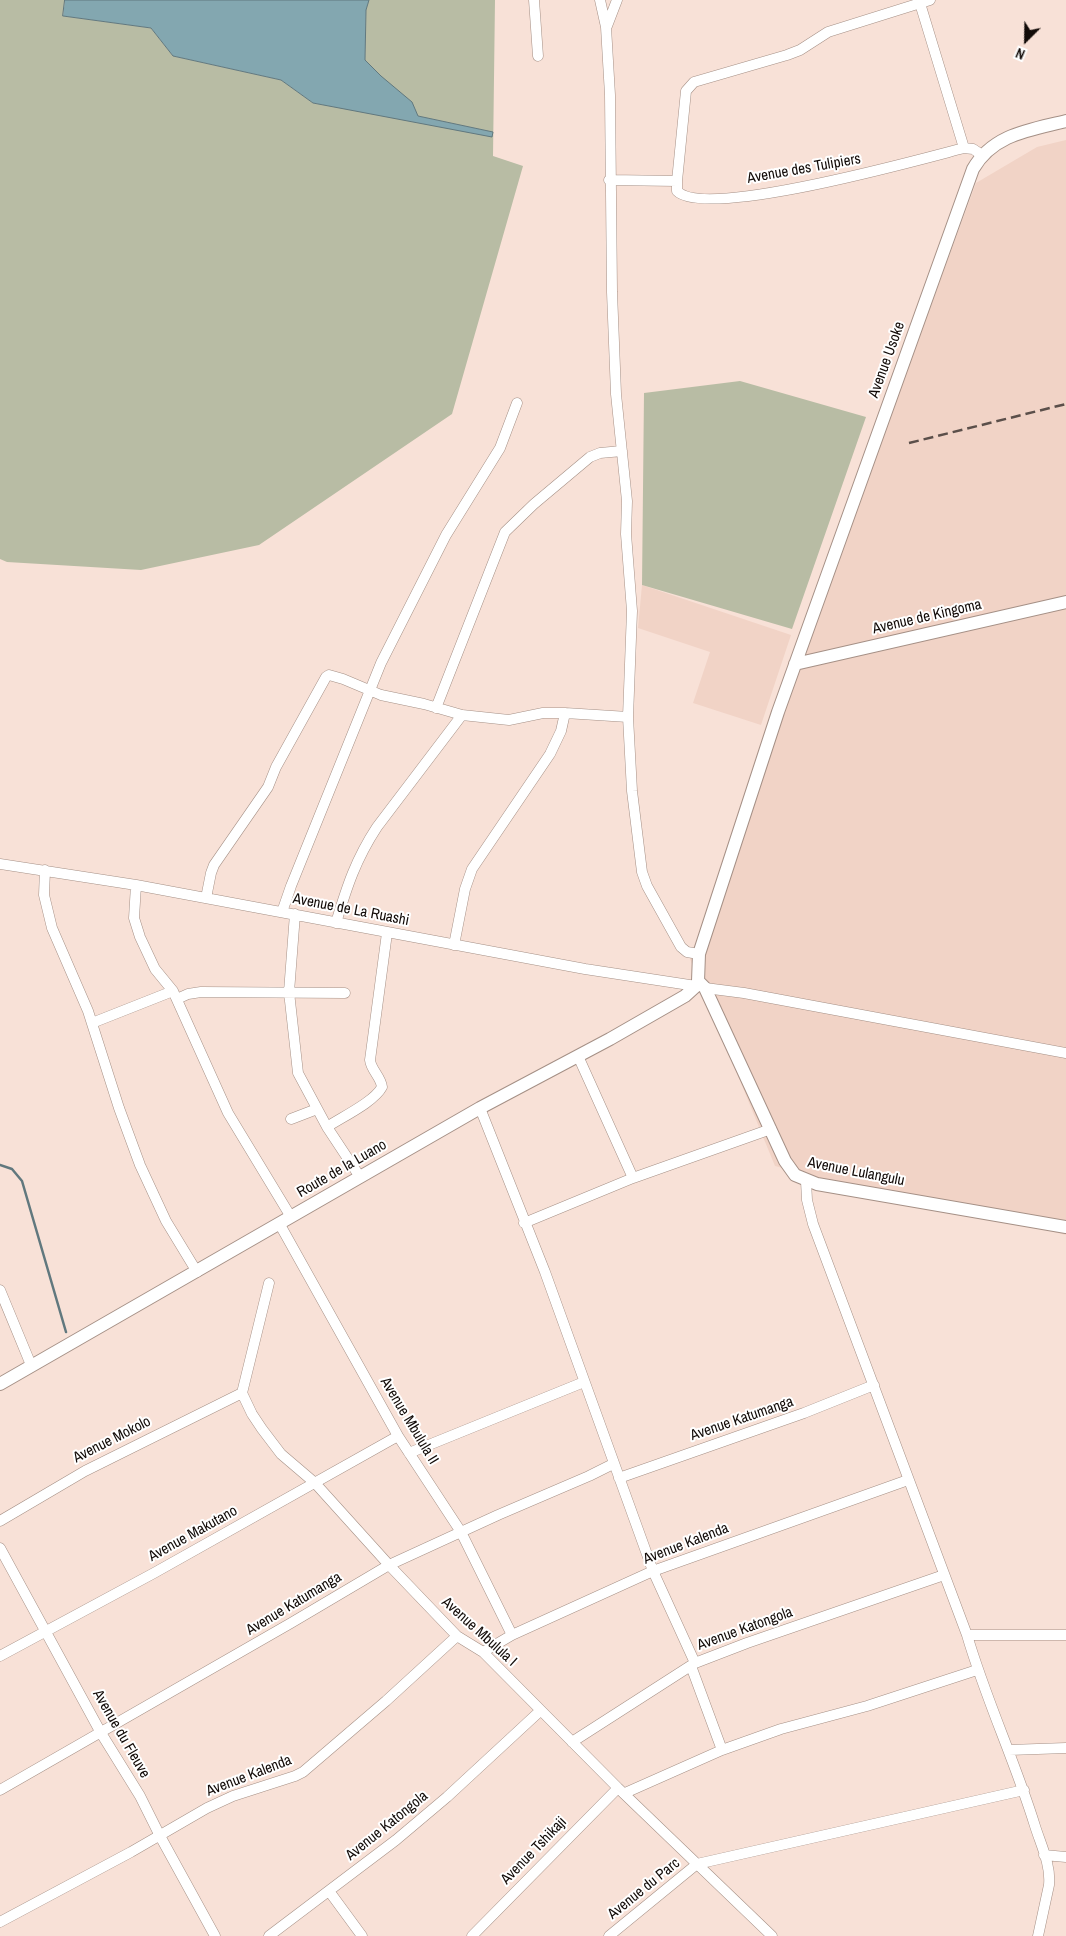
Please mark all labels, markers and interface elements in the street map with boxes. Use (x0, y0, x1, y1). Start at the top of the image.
north arrow (1001, 15, 1051, 65)
text: N (1013, 44, 1027, 64)
street label: Avenue des Tulipiers (746, 150, 862, 188)
street label: Avenue Usoke (865, 319, 909, 401)
street label: Avenue de Kingoma (871, 596, 983, 638)
street label: Avenue de La Ruashi (291, 890, 411, 930)
street label: Route de la Luano (294, 1136, 390, 1202)
street label: Avenue Lulangulu (806, 1154, 906, 1190)
street label: Avenue Mbulula II (376, 1374, 442, 1468)
street label: Avenue Katumanga (688, 1393, 796, 1445)
street label: Avenue Mokolo (70, 1413, 154, 1467)
street label: Avenue Makutano (145, 1502, 241, 1566)
street label: Avenue Kalenda (641, 1519, 731, 1569)
street label: Avenue Katumanga (243, 1569, 345, 1639)
street label: Avenue Mbulula I (438, 1594, 520, 1670)
street label: Avenue Katongola (695, 1603, 795, 1655)
street label: Avenue du Fleuve (88, 1687, 154, 1781)
street label: Avenue Kalenda (204, 1751, 294, 1801)
street label: Avenue Katongola (342, 1787, 432, 1865)
street label: Avenue Tshikaji (497, 1813, 571, 1889)
street label: Avenue du Parc (604, 1855, 684, 1923)

